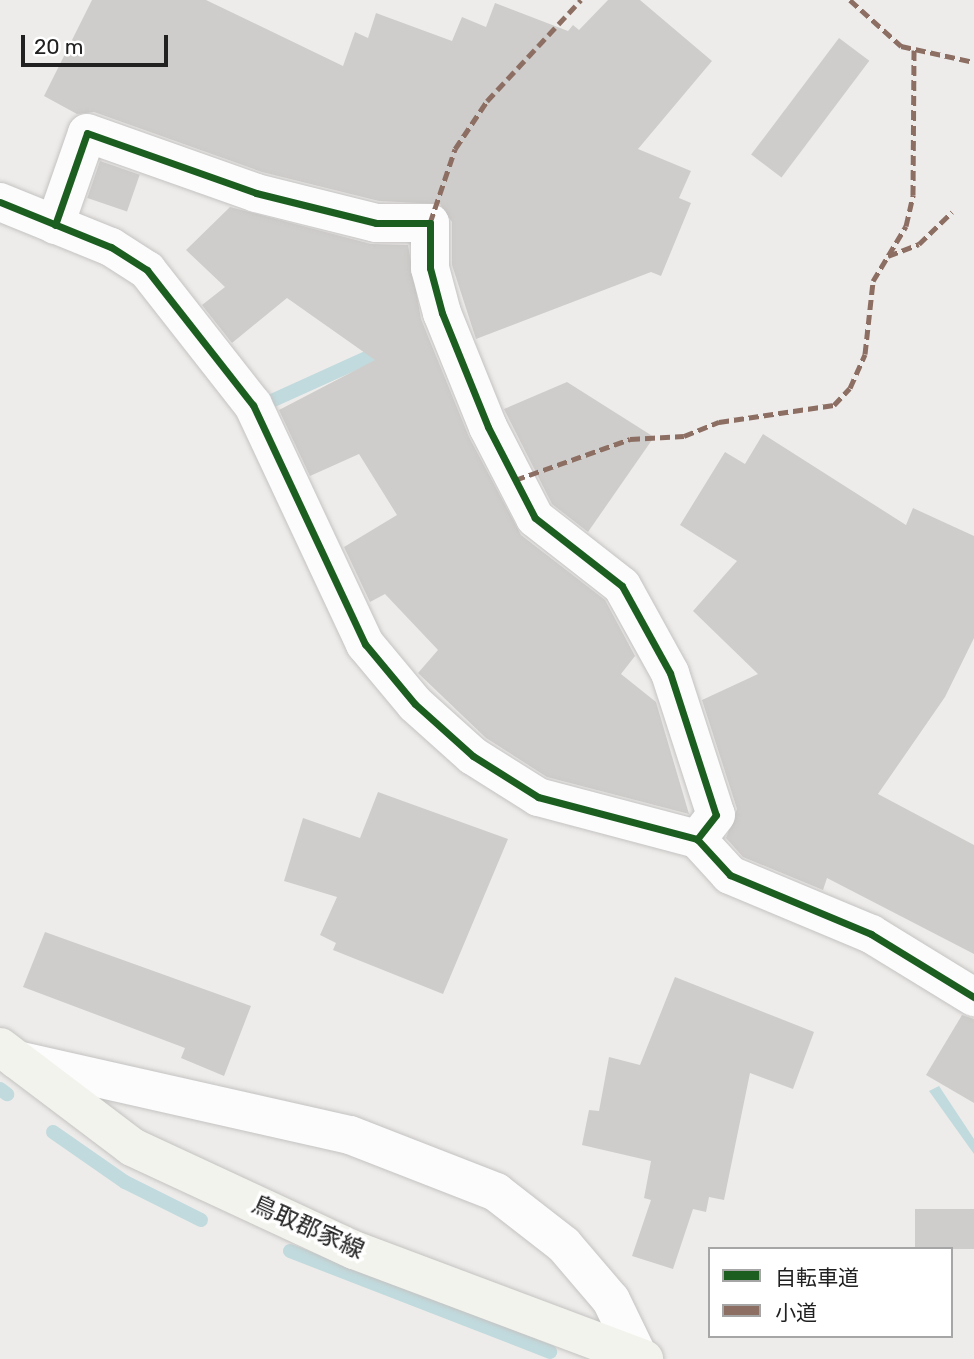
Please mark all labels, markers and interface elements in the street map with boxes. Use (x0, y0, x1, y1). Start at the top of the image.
scale bar (24, 21, 172, 65)
text: 20 m (34, 34, 83, 59)
street label: 鳥取郡家線 (247, 1190, 369, 1266)
legend (708, 1247, 953, 1338)
text: 自転車道 (775, 1265, 859, 1290)
text: 小道 (775, 1300, 817, 1325)

